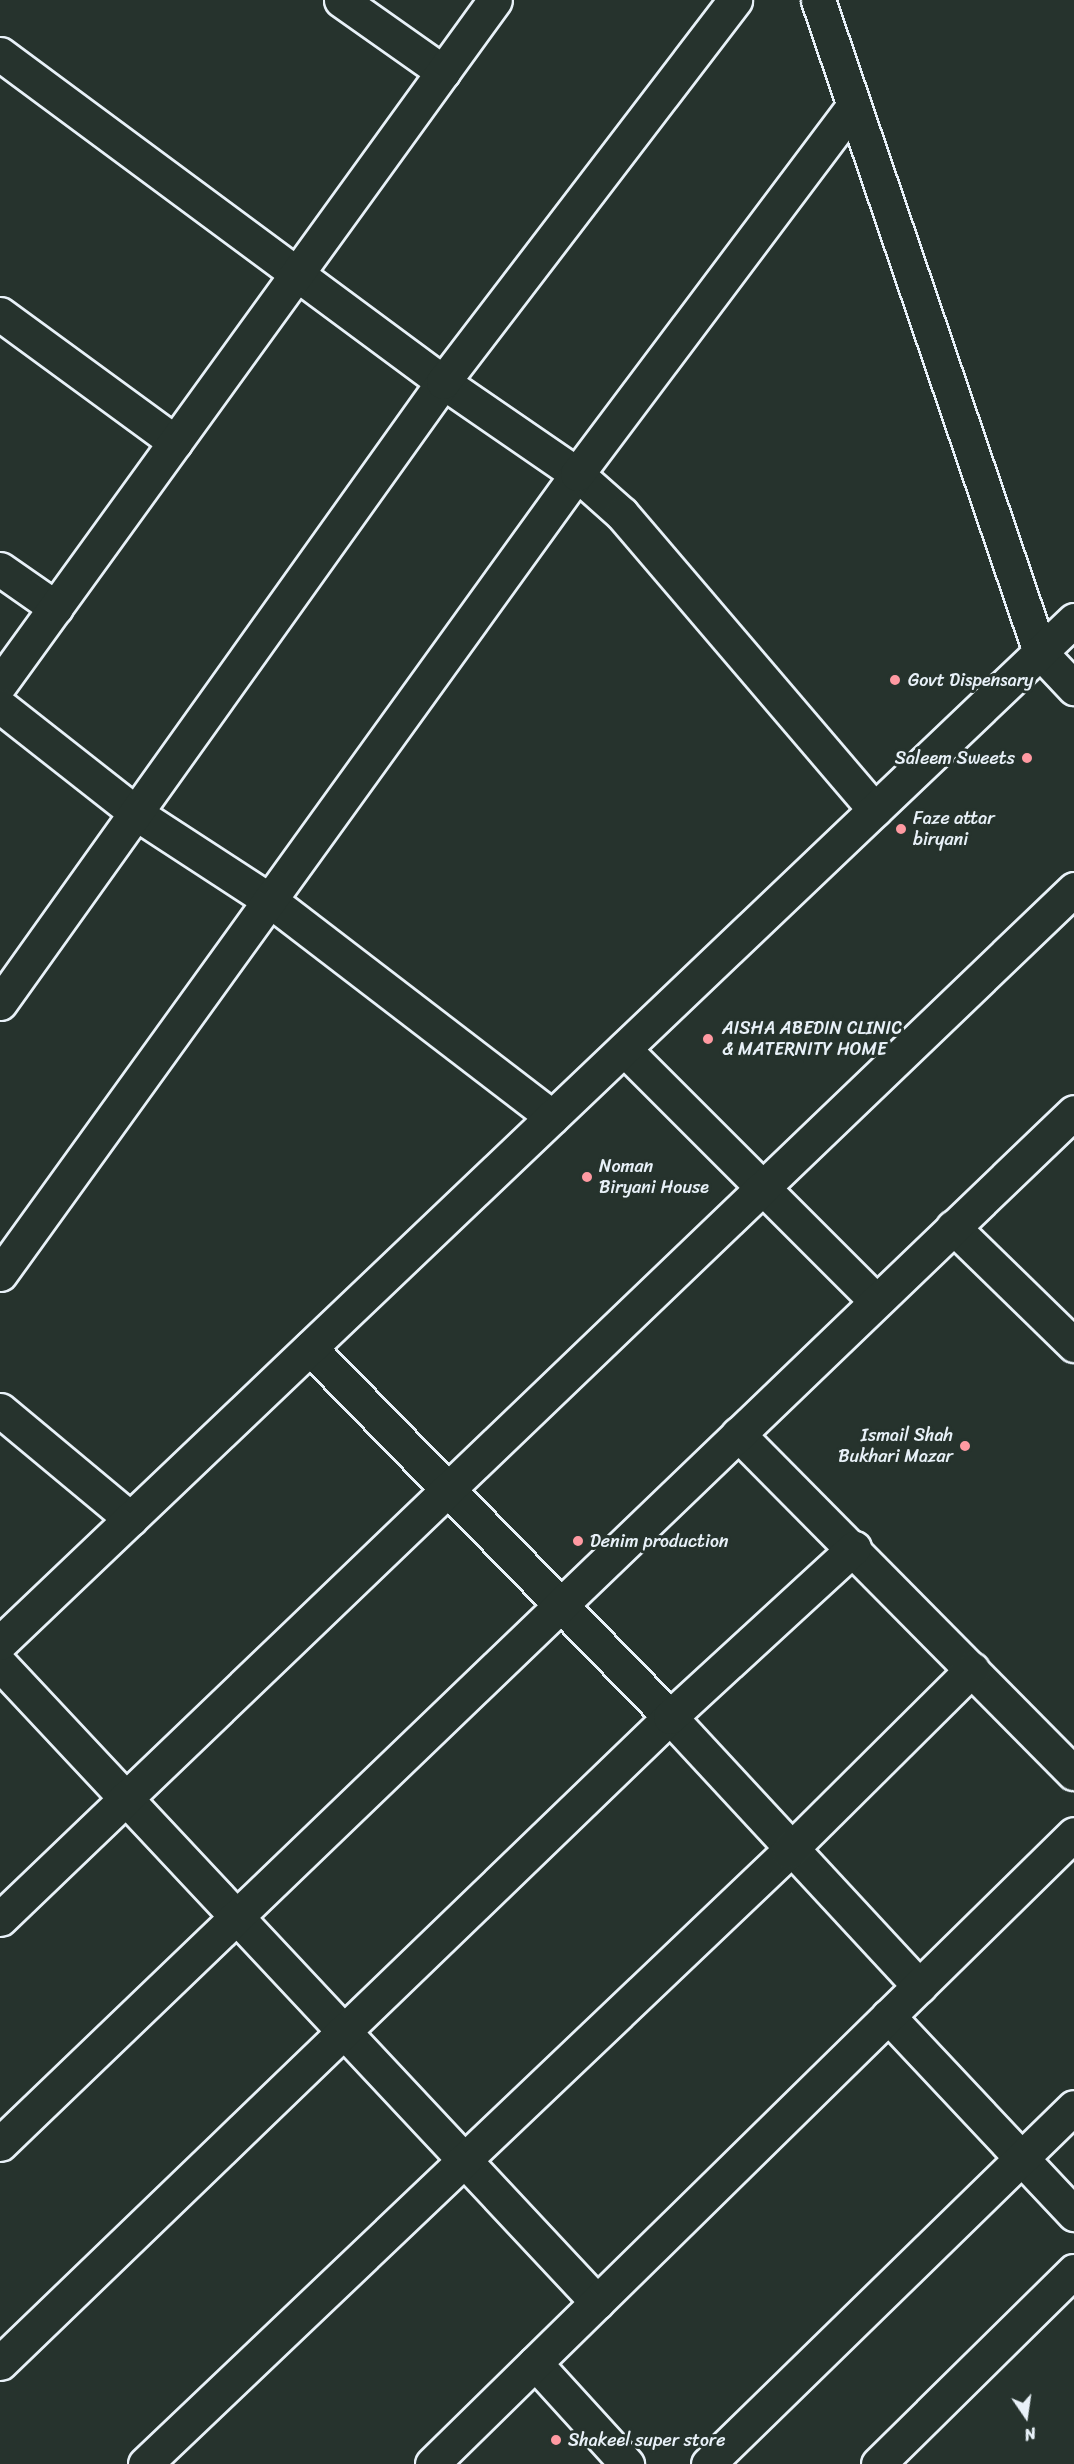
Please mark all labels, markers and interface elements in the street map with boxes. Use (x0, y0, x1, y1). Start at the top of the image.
place label: Govt Dispensary (908, 669, 1036, 691)
marker: Govt Dispensary (886, 671, 904, 689)
place label: Saleem Sweets (896, 747, 1015, 769)
marker: Saleem Sweets (1020, 751, 1034, 765)
place label: Faze attar biryani (913, 808, 995, 850)
marker: Faze attar biryani (894, 822, 908, 836)
place label: AISHA ABEDIN CLINIC & MATERNITY HOME (722, 1018, 903, 1060)
marker: AISHA ABEDIN CLINIC & MATERNITY HOME (699, 1030, 717, 1048)
place label: Noman Biryani House (599, 1156, 709, 1198)
marker: Noman Biryani House (580, 1170, 594, 1184)
place label: Ismail Shah Bukhari Mazar (838, 1425, 953, 1468)
marker: Ismail Shah Bukhari Mazar (958, 1439, 972, 1453)
place label: Denim production (590, 1530, 729, 1552)
marker: Denim production (571, 1534, 585, 1548)
north arrow (996, 2386, 1056, 2446)
text: N (1021, 2419, 1039, 2449)
place label: Shakeel super store (568, 2429, 726, 2451)
marker: Shakeel super store (549, 2433, 563, 2447)

